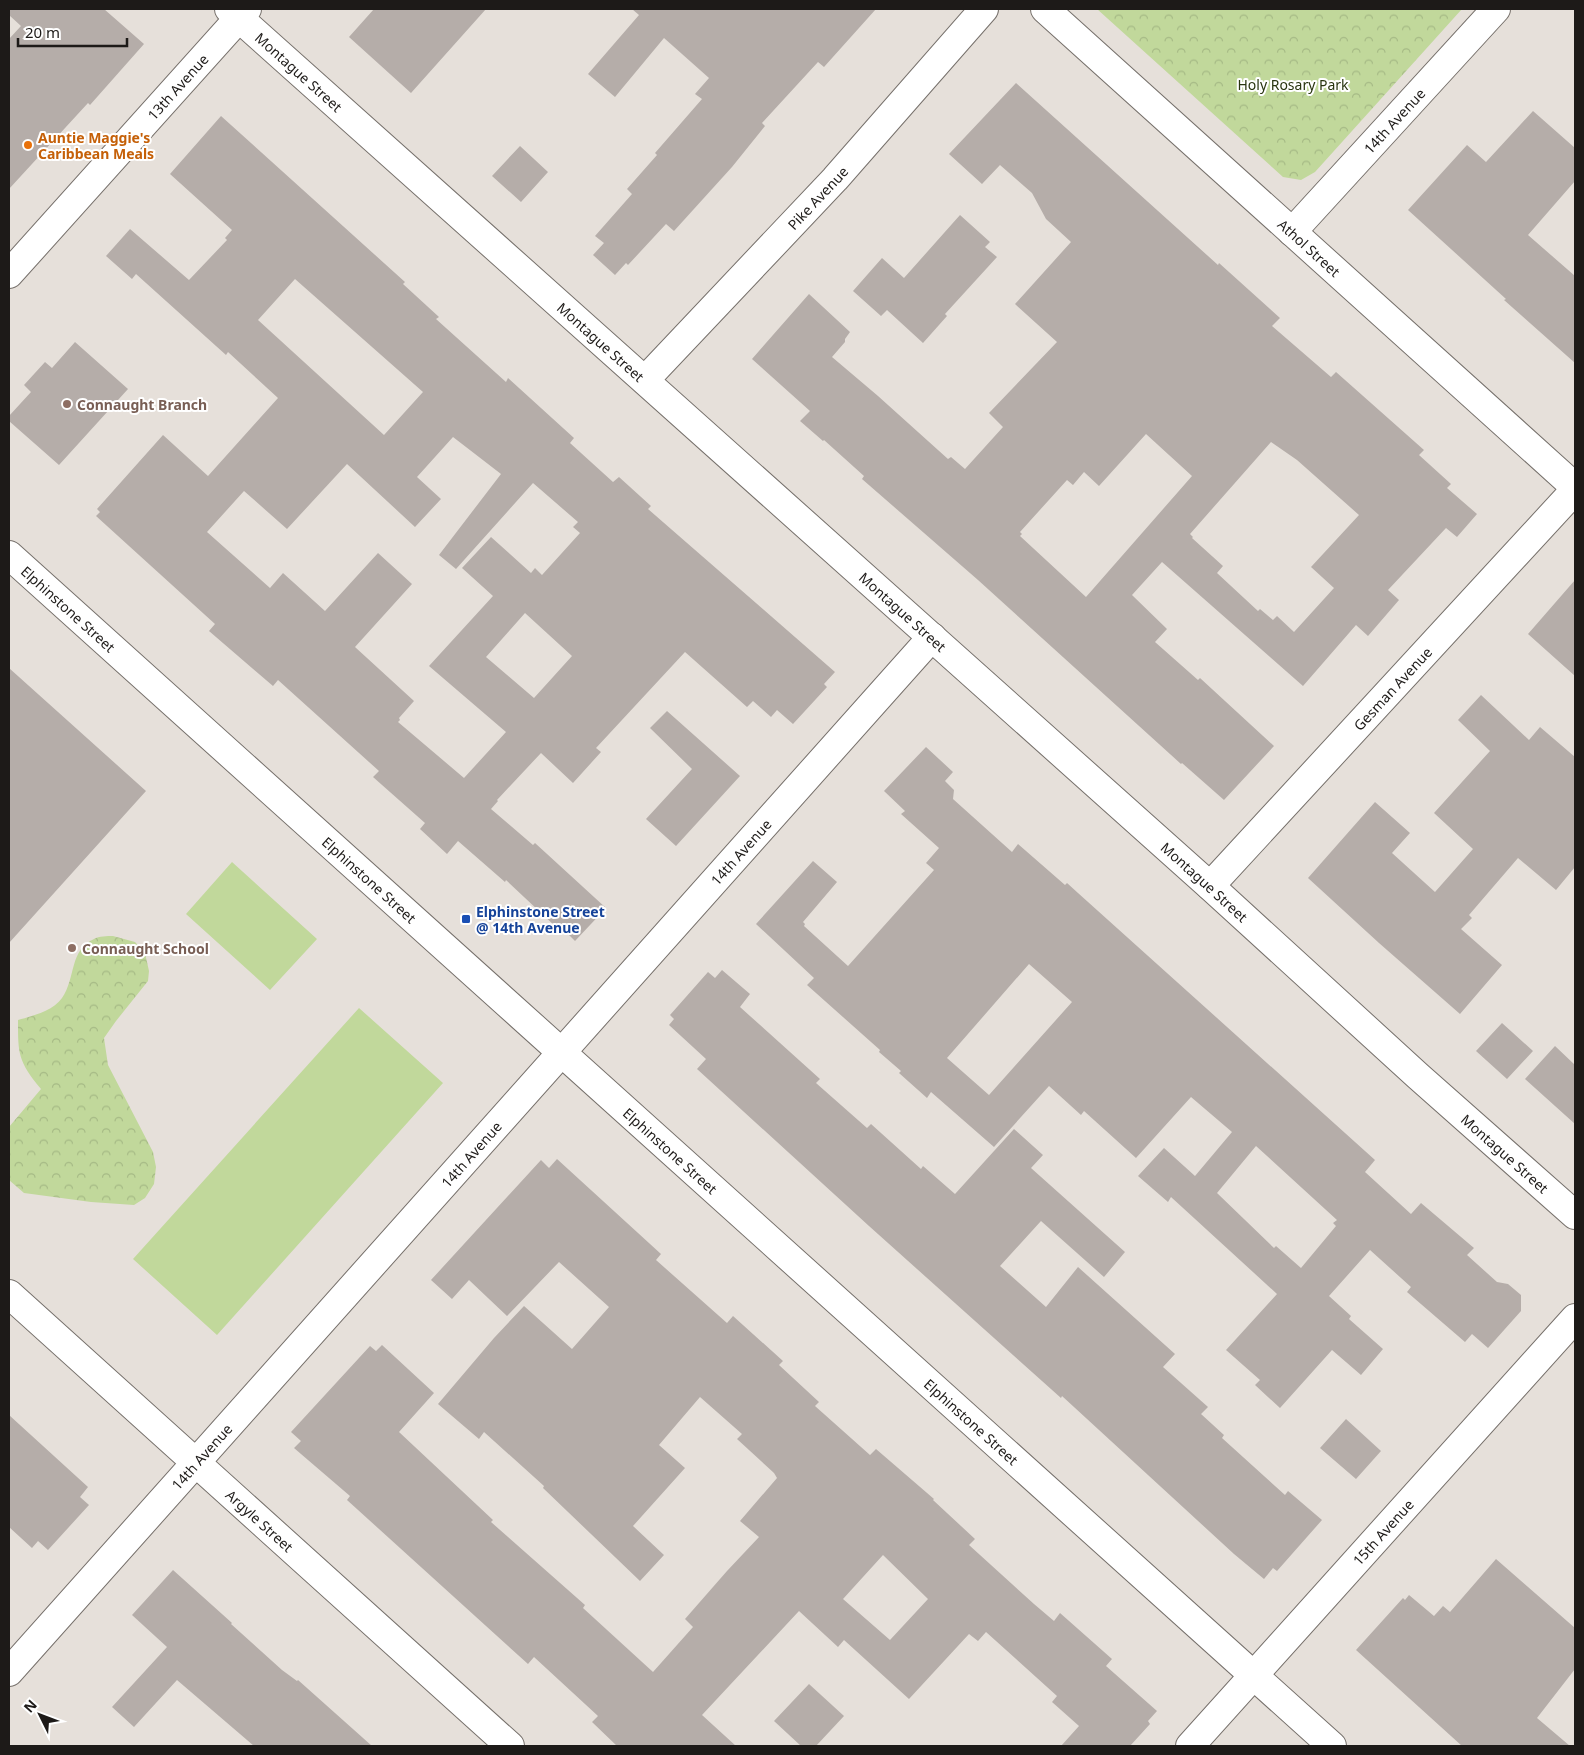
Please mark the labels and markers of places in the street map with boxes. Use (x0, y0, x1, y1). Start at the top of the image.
place label: Auntie Maggie's Caribbean Meals (38, 128, 154, 163)
marker: Auntie Maggie's Caribbean Meals (22, 139, 34, 151)
place label: Connaught Branch (77, 395, 207, 414)
marker: Connaught Branch (61, 398, 73, 410)
place label: Elphinstone Street @ 14th Avenue (476, 902, 605, 937)
marker: Elphinstone Street @ 14th Avenue (460, 913, 472, 925)
place label: Connaught School (82, 939, 209, 958)
marker: Connaught School (66, 942, 78, 954)

